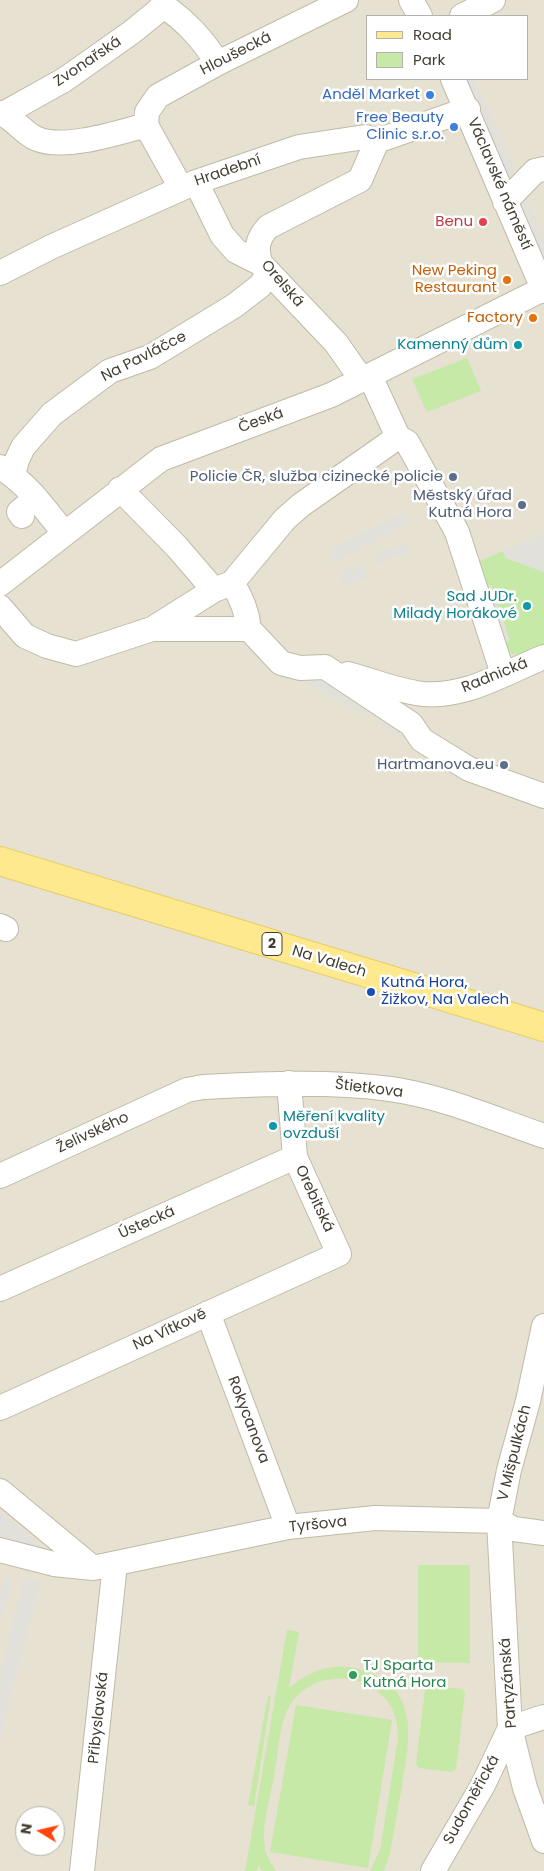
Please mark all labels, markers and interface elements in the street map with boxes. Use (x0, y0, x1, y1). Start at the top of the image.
legend (366, 15, 529, 80)
text: Road (413, 24, 452, 45)
street label: Hloušecká (197, 28, 275, 80)
street label: Zvonařská (51, 33, 125, 91)
text: Park (413, 49, 445, 70)
place label: Anděl Market (322, 86, 420, 104)
marker: Anděl Market (424, 89, 436, 101)
place label: Free Beauty Clinic s.r.o. (356, 109, 444, 144)
street label: Václavské náměstí (463, 115, 535, 253)
marker: Free Beauty Clinic s.r.o. (448, 121, 460, 133)
street label: Hradební (192, 151, 264, 191)
place label: Benu (435, 213, 473, 231)
marker: Benu (477, 216, 489, 228)
street label: Orelská (257, 257, 307, 311)
place label: New Peking Restaurant (412, 262, 497, 297)
marker: New Peking Restaurant (501, 274, 513, 286)
place label: Factory (467, 309, 523, 327)
marker: Factory (527, 312, 539, 324)
street label: Na Pavláčce (98, 328, 190, 386)
place label: Kamenný dům (397, 336, 508, 354)
marker: Kamenný dům (512, 339, 524, 351)
street label: Česká (236, 405, 286, 437)
place label: Policie ČR, služba cizinecké policie (190, 468, 443, 486)
marker: Policie ČR, služba cizinecké policie (447, 471, 459, 483)
place label: Městský úřad Kutná Hora (413, 487, 512, 522)
marker: Městský úřad Kutná Hora (516, 499, 528, 511)
place label: Sad JUDr. Milady Horákové (393, 588, 517, 623)
marker: Sad JUDr. Milady Horákové (521, 600, 533, 612)
street label: Radnická (459, 655, 531, 697)
place label: Hartmanova.eu (377, 756, 494, 774)
marker: Hartmanova.eu (498, 759, 510, 771)
road number: 2 (262, 932, 282, 956)
street label: Na Valech (290, 942, 368, 982)
place label: Kutná Hora, Žižkov, Na Valech (381, 974, 509, 1009)
marker: Kutná Hora, Žižkov, Na Valech (365, 986, 377, 998)
street label: Štietkova (334, 1076, 404, 1102)
place label: Měření kvality ovzduší (283, 1108, 385, 1143)
street label: Želivského (54, 1109, 132, 1157)
marker: Měření kvality ovzduší (267, 1120, 279, 1132)
street label: Orebitská (291, 1163, 337, 1235)
street label: Ústecká (116, 1203, 178, 1243)
street label: Na Vítkově (130, 1305, 210, 1355)
street label: Rokycanova (223, 1374, 273, 1466)
street label: V Mišpulkách (494, 1403, 536, 1503)
street label: Tyršova (288, 1513, 348, 1537)
street label: Partyzánská (497, 1637, 521, 1729)
place label: TJ Sparta Kutná Hora (363, 1657, 447, 1692)
marker: TJ Sparta Kutná Hora (347, 1669, 359, 1681)
street label: Přibyslavská (85, 1671, 113, 1765)
street label: Sudoměřická (440, 1752, 504, 1848)
north arrow (15, 1806, 65, 1856)
text: N (15, 1822, 37, 1836)

